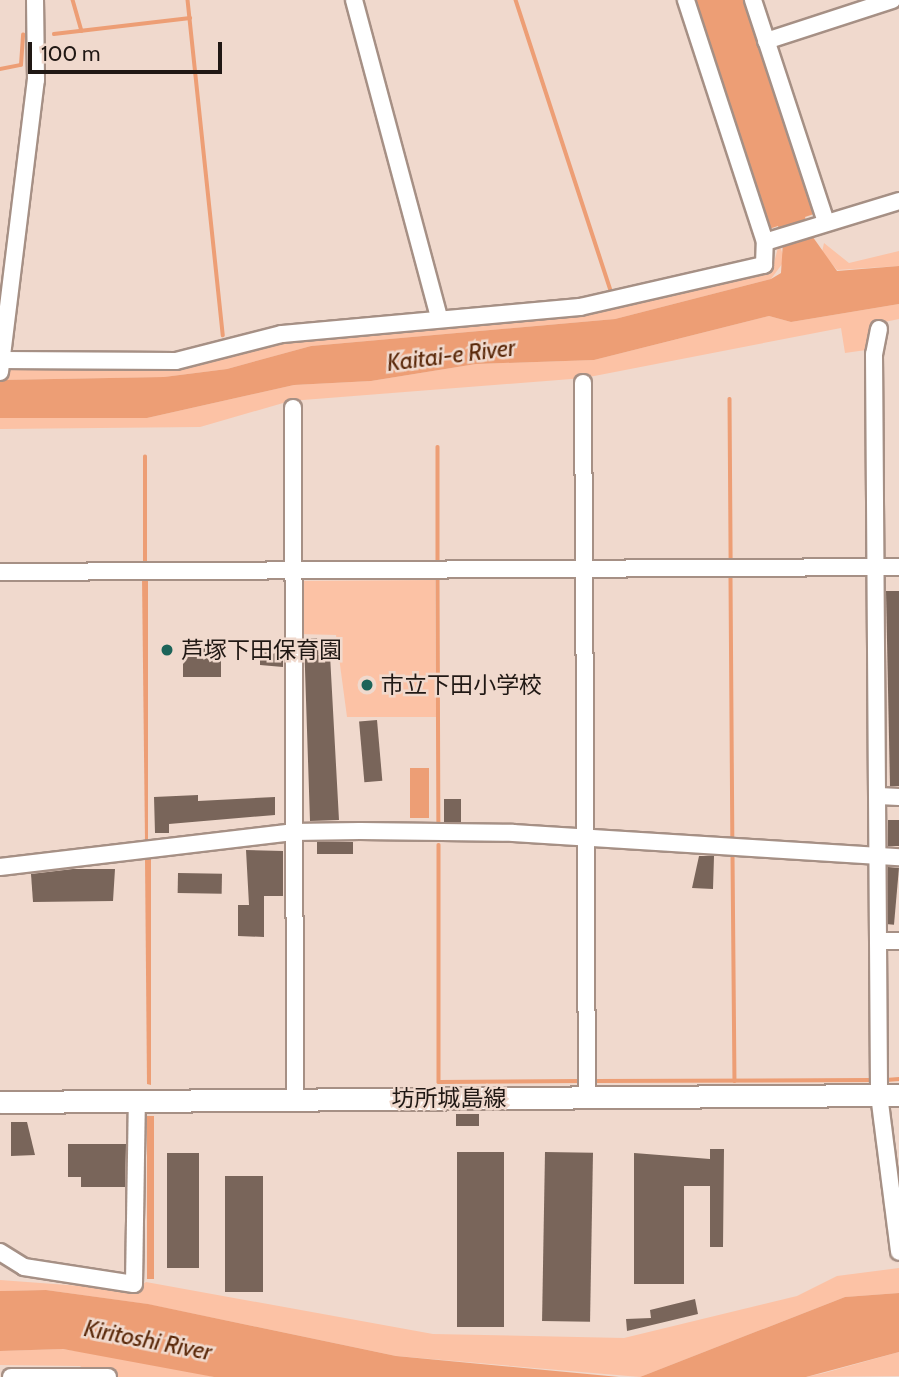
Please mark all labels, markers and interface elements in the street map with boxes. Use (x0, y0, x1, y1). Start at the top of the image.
scale bar (32, 28, 226, 72)
text: 100 m (41, 41, 100, 66)
water label: Kaitai-e River (385, 333, 517, 377)
place label: 芦塚下田保育園 (181, 636, 342, 664)
marker: 芦塚下田保育園 (159, 642, 175, 658)
place label: 市立下田小学校 (381, 671, 542, 699)
marker: 市立下田小学校 (359, 677, 375, 693)
street label: 坊所城島線 (392, 1084, 506, 1112)
water label: Kiritoshi River (82, 1314, 214, 1366)

